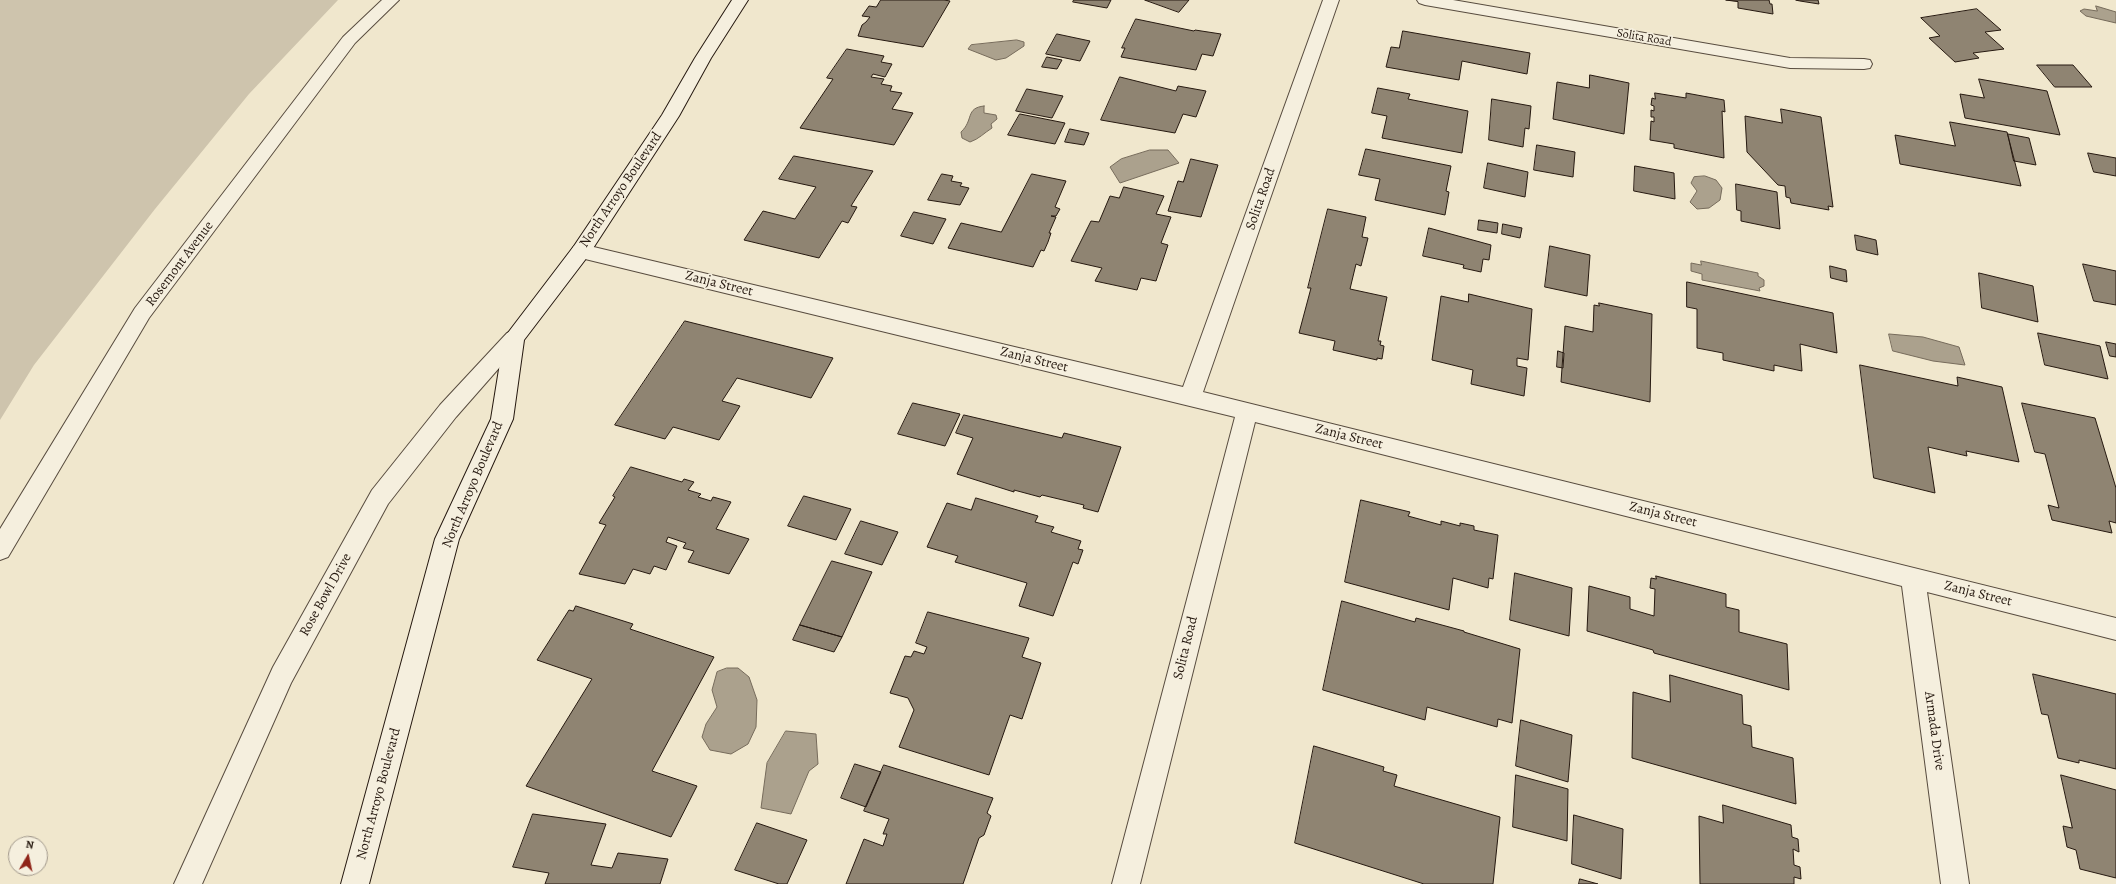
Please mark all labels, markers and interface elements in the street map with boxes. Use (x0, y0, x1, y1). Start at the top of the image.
street label: Solita Road (1616, 26, 1672, 50)
street label: North Arroyo Boulevard (576, 129, 666, 251)
street label: Solita Road (1243, 166, 1279, 232)
street label: Rosemont Avenue (142, 218, 218, 310)
street label: Zanja Street (683, 267, 755, 301)
street label: Zanja Street (998, 343, 1070, 377)
street label: North Arroyo Boulevard (439, 419, 507, 551)
street label: Zanja Street (1313, 420, 1385, 454)
street label: Zanja Street (1627, 498, 1699, 532)
street label: Rose Bowl Drive (296, 551, 356, 639)
street label: Zanja Street (1942, 577, 2014, 611)
street label: Solita Road (1170, 615, 1202, 681)
street label: Armada Drive (1920, 690, 1948, 772)
street label: North Arroyo Boulevard (353, 726, 405, 862)
north arrow (8, 836, 48, 876)
text: N (25, 837, 35, 853)

